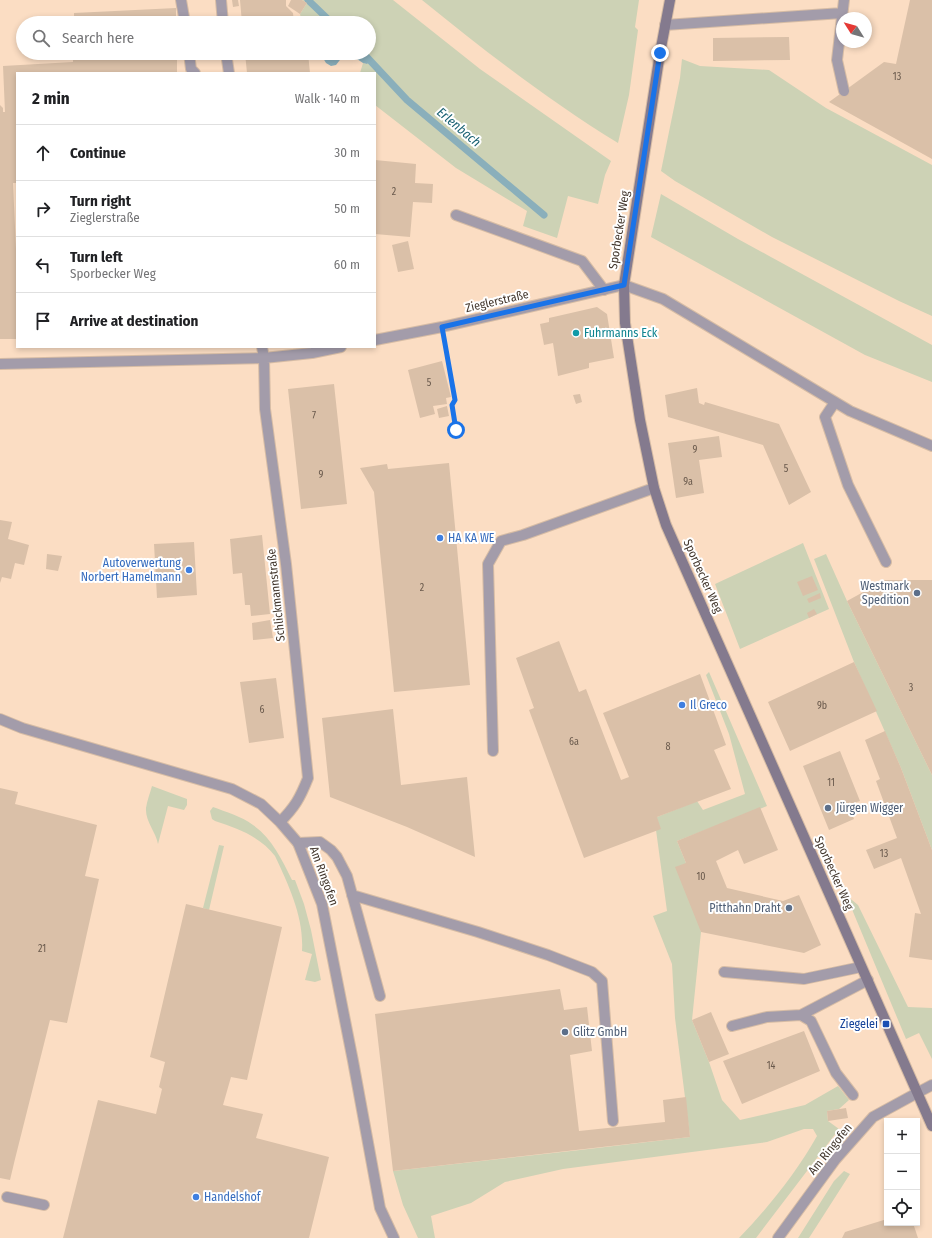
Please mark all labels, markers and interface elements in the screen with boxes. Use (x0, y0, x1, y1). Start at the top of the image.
north arrow (836, 12, 872, 48)
search box (16, 16, 376, 60)
icon: search (30, 27, 52, 49)
text: Search here (62, 29, 134, 47)
route end (651, 44, 669, 62)
house number: 13 (893, 71, 902, 83)
text: 2 min (32, 88, 70, 109)
text: Walk · 140 m (295, 91, 360, 106)
water label: Erlenbach (434, 104, 484, 150)
icon: ahead (32, 142, 54, 164)
text: Continue (70, 144, 126, 162)
text: 30 m (334, 145, 360, 160)
house number: 2 (392, 186, 397, 198)
street label: Sporbecker Weg (606, 189, 632, 270)
text: Turn right (70, 192, 131, 210)
icon: right (32, 198, 54, 220)
text: 50 m (334, 201, 360, 216)
text: Zieglerstraße (70, 210, 140, 225)
text: Turn left (70, 248, 123, 266)
icon: left (32, 254, 54, 276)
text: 60 m (334, 257, 360, 272)
text: Sporbecker Weg (70, 266, 156, 281)
street label: Zieglerstraße (464, 287, 530, 315)
icon: arrive (32, 310, 54, 332)
text: Arrive at destination (70, 312, 198, 330)
place label: Fuhrmanns Eck (584, 326, 658, 340)
marker: Fuhrmanns Eck (571, 328, 581, 338)
house number: 5 (427, 377, 432, 389)
house number: 7 (312, 410, 316, 422)
route start (447, 421, 465, 439)
house number: 9 (693, 444, 698, 456)
house number: 5 (784, 463, 789, 475)
house number: 9 (319, 469, 324, 481)
house number: 9a (683, 476, 693, 488)
place label: HA KA WE (448, 531, 495, 545)
marker: HA KA WE (435, 533, 445, 543)
street label: Sporbecker Weg (681, 537, 726, 615)
street label: Schlickmannstraße (264, 548, 288, 642)
place label: Autoverwertung Norbert Hamelmann (81, 556, 181, 584)
marker: Autoverwertung Norbert Hamelmann (184, 565, 194, 575)
place label: Westmark Spedition (860, 579, 909, 607)
house number: 2 (420, 582, 425, 594)
marker: Westmark Spedition (912, 588, 922, 598)
house number: 3 (909, 682, 914, 694)
place label: Il Greco (690, 698, 727, 712)
marker: Il Greco (677, 700, 687, 710)
house number: 9b (817, 700, 827, 712)
house number: 6 (260, 704, 265, 716)
house number: 6a (569, 736, 579, 748)
house number: 8 (666, 741, 671, 753)
house number: 11 (827, 777, 835, 789)
place label: Jürgen Wigger (836, 801, 904, 815)
marker: Jürgen Wigger (823, 803, 833, 813)
street label: Sporbecker Weg (812, 834, 857, 912)
street label: Am Ringofen (307, 845, 341, 907)
house number: 13 (880, 848, 889, 860)
house number: 10 (696, 871, 706, 883)
place label: Pitthahn Draht (709, 901, 781, 915)
marker: Pitthahn Draht (784, 903, 794, 913)
house number: 21 (38, 943, 46, 955)
place label: Ziegelei (840, 1017, 878, 1031)
marker: Ziegelei (881, 1019, 891, 1029)
place label: Glitz GmbH (573, 1025, 627, 1039)
marker: Glitz GmbH (560, 1027, 570, 1037)
house number: 14 (767, 1060, 776, 1072)
map controls (884, 1118, 920, 1226)
button: + (884, 1118, 920, 1154)
street label: Am Ringofen (805, 1121, 855, 1177)
button: − (884, 1154, 920, 1190)
place label: Handelshof (204, 1190, 262, 1204)
button: locate (884, 1190, 920, 1226)
marker: Handelshof (191, 1192, 201, 1202)

